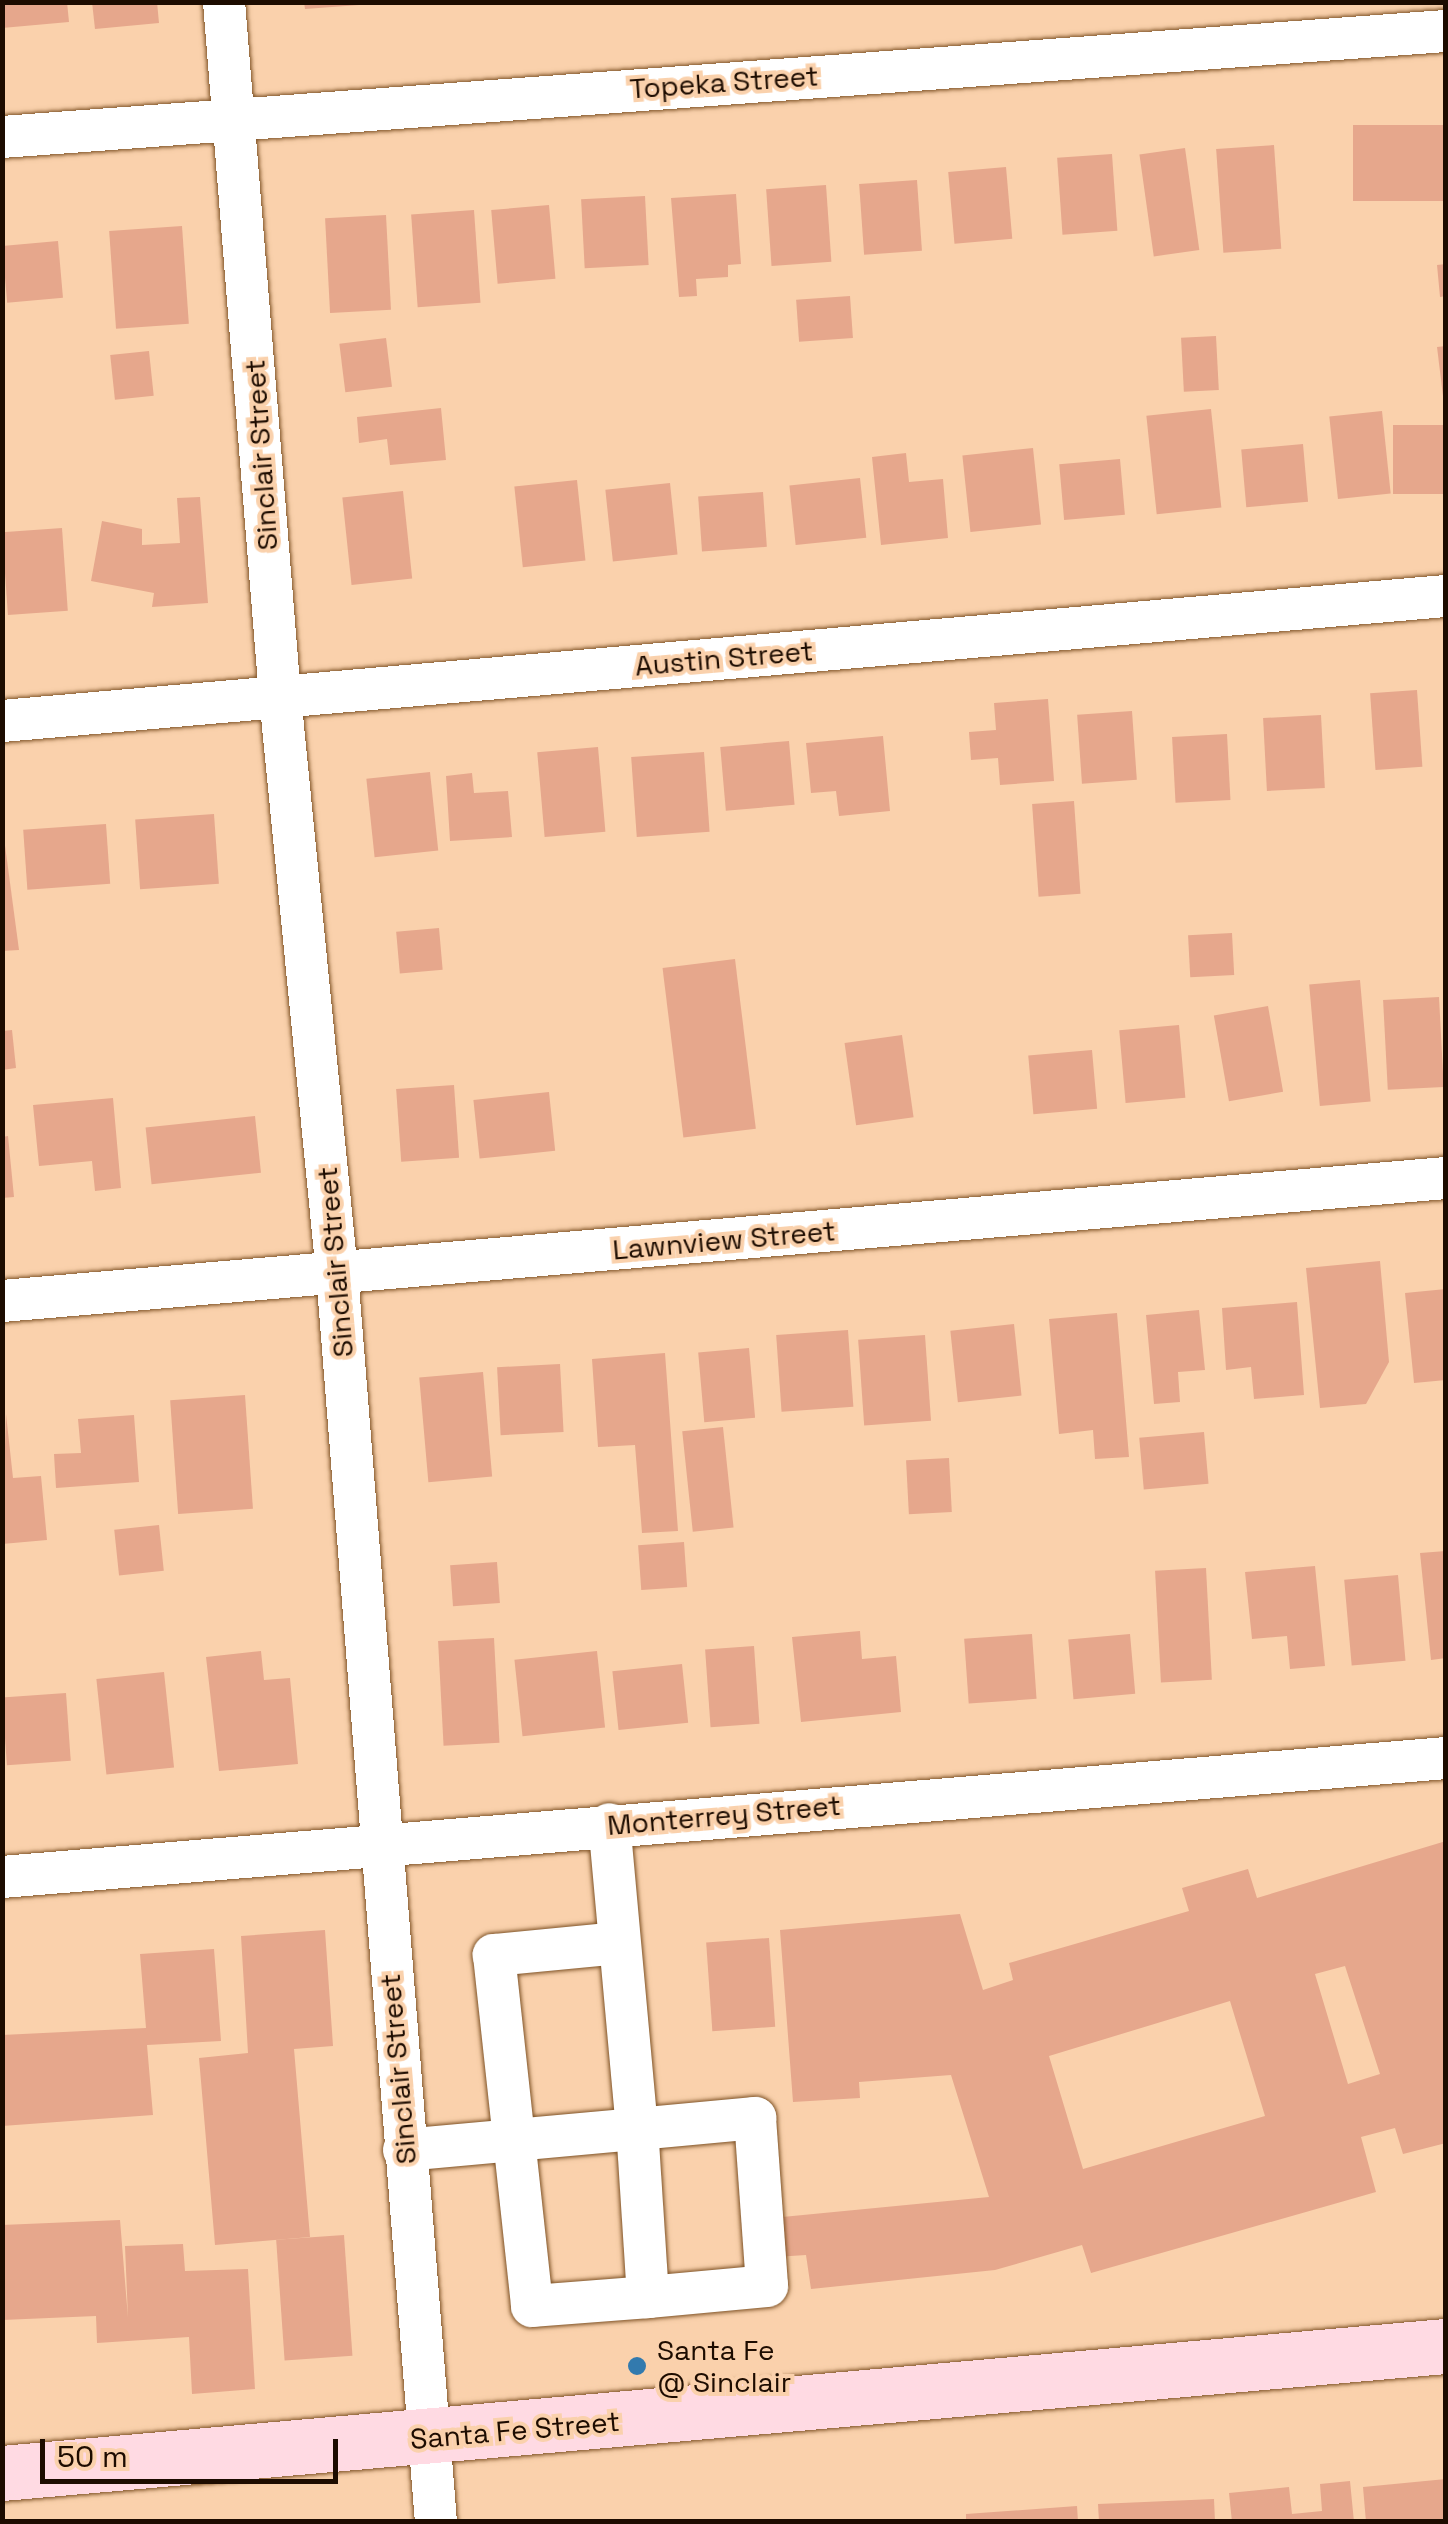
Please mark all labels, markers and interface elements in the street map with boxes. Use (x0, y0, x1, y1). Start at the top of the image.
street label: Topeka Street (628, 59, 820, 105)
street label: Sinclair Street (238, 359, 284, 551)
street label: Austin Street (633, 633, 815, 683)
street label: Sinclair Street (310, 1165, 360, 1359)
street label: Lawnview Street (611, 1214, 837, 1266)
street label: Monterrey Street (606, 1788, 842, 1842)
street label: Sinclair Street (373, 1972, 423, 2166)
place label: Santa Fe @ Sinclair (657, 2333, 791, 2399)
marker: Santa Fe @ Sinclair (626, 2355, 648, 2377)
street label: Santa Fe Street (409, 2404, 621, 2456)
scale bar (45, 2419, 342, 2481)
text: 50 m (57, 2437, 128, 2476)

